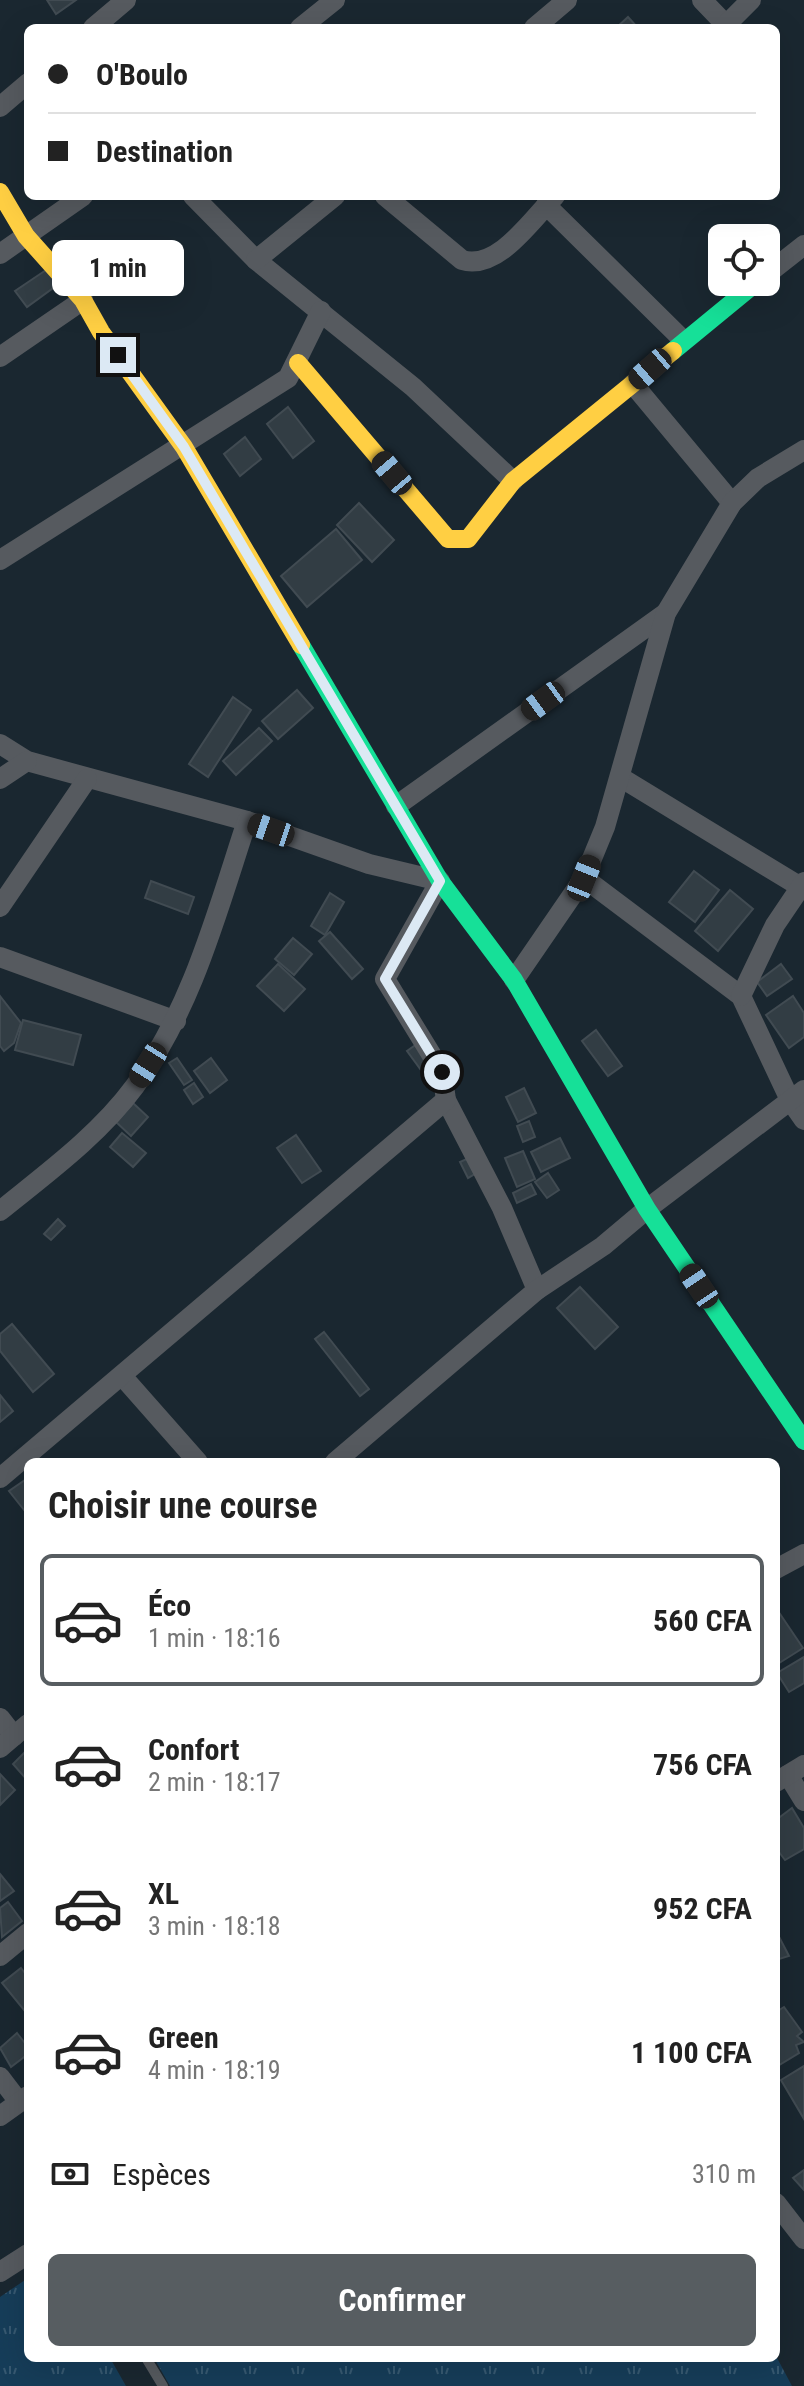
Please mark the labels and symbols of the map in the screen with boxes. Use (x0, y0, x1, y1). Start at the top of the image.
callout: 1 min (52, 239, 184, 295)
route end (100, 337, 136, 373)
car (624, 344, 676, 394)
car (367, 447, 417, 499)
car (517, 677, 569, 725)
car (244, 811, 298, 849)
car (564, 851, 604, 905)
car (125, 1038, 171, 1092)
route start (424, 1054, 460, 1090)
car (676, 1259, 722, 1313)

